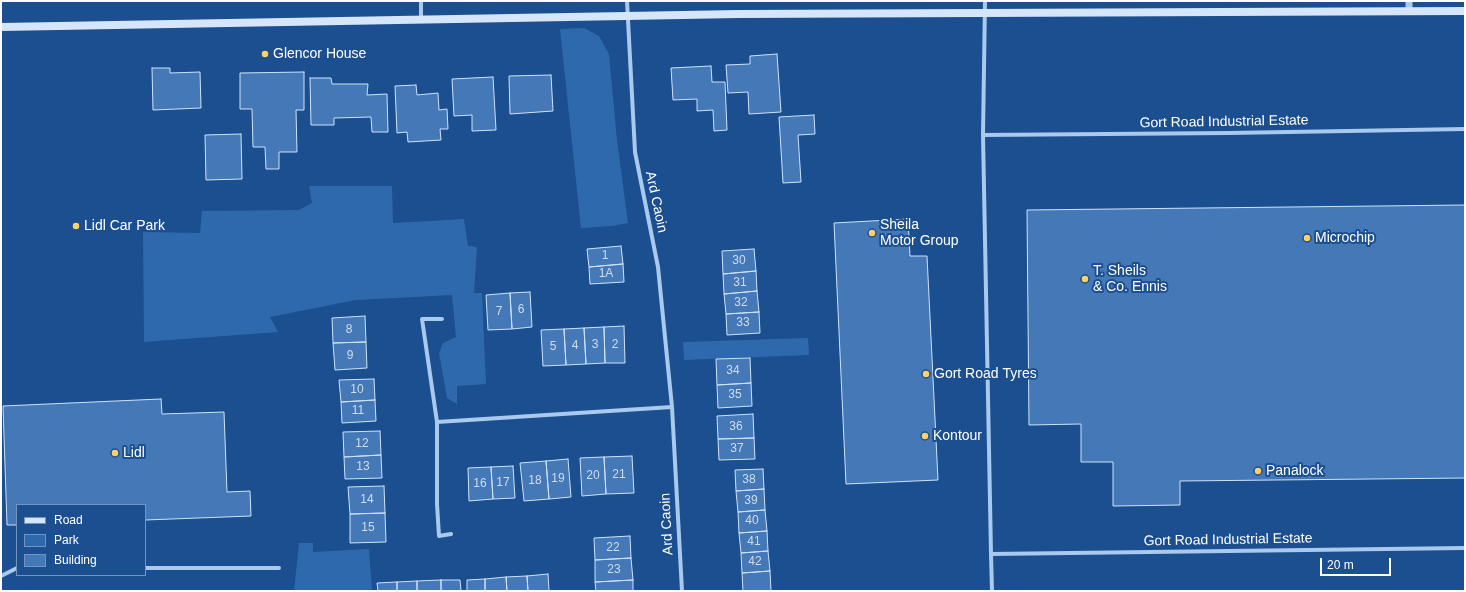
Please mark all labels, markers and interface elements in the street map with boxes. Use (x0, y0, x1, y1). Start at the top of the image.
place label: Glencor House (273, 46, 366, 62)
marker: Glencor House (260, 49, 270, 59)
street label: Gort Road Industrial Estate (1139, 112, 1309, 132)
street label: Ard Caoin (641, 170, 671, 234)
place label: Sheila Motor Group (880, 217, 959, 250)
place label: Lidl Car Park (84, 218, 165, 234)
marker: Lidl Car Park (71, 221, 81, 231)
marker: Sheila Motor Group (867, 228, 877, 238)
place label: Microchip (1315, 230, 1375, 246)
marker: Microchip (1302, 233, 1312, 243)
house number: 1 (602, 249, 608, 263)
house number: 30 (732, 254, 746, 268)
place label: T. Sheils & Co. Ennis (1093, 263, 1167, 296)
house number: 1A (599, 267, 613, 281)
marker: T. Sheils & Co. Ennis (1080, 274, 1090, 284)
house number: 31 (733, 276, 747, 290)
house number: 32 (734, 296, 748, 310)
house number: 6 (518, 303, 524, 317)
house number: 7 (496, 305, 502, 319)
house number: 33 (736, 316, 750, 330)
house number: 8 (346, 323, 352, 337)
house number: 3 (592, 338, 598, 352)
house number: 2 (612, 338, 618, 352)
house number: 4 (572, 339, 578, 353)
house number: 5 (550, 340, 556, 354)
house number: 9 (347, 349, 353, 363)
house number: 34 (726, 364, 740, 378)
place label: Gort Road Tyres (934, 366, 1037, 382)
marker: Gort Road Tyres (921, 369, 931, 379)
house number: 10 (350, 383, 364, 397)
house number: 35 (728, 388, 742, 402)
house number: 11 (352, 404, 364, 418)
house number: 36 (729, 420, 743, 434)
place label: Kontour (933, 428, 982, 444)
marker: Kontour (920, 431, 930, 441)
house number: 12 (355, 437, 369, 451)
house number: 37 (730, 442, 744, 456)
place label: Lidl (123, 445, 145, 461)
marker: Lidl (110, 448, 120, 458)
house number: 13 (356, 460, 370, 474)
place label: Panalock (1266, 463, 1324, 479)
marker: Panalock (1253, 466, 1263, 476)
house number: 21 (612, 468, 626, 482)
house number: 20 (586, 469, 600, 483)
house number: 19 (551, 472, 565, 486)
house number: 38 (742, 473, 756, 487)
house number: 18 (528, 474, 542, 488)
house number: 17 (496, 476, 510, 490)
house number: 16 (473, 477, 487, 491)
street label: Ard Caoin (657, 492, 677, 556)
house number: 14 (360, 493, 374, 507)
house number: 39 (744, 494, 758, 508)
legend (16, 504, 146, 576)
text: Road (54, 513, 83, 527)
house number: 40 (745, 514, 759, 528)
house number: 15 (361, 521, 375, 535)
street label: Gort Road Industrial Estate (1143, 530, 1313, 550)
text: Park (54, 533, 79, 547)
house number: 41 (747, 535, 761, 549)
house number: 22 (606, 541, 620, 555)
scale bar (1322, 550, 1393, 576)
text: Building (54, 553, 97, 567)
house number: 42 (748, 555, 762, 569)
text: 20 m (1327, 558, 1354, 572)
house number: 23 (607, 563, 621, 577)

